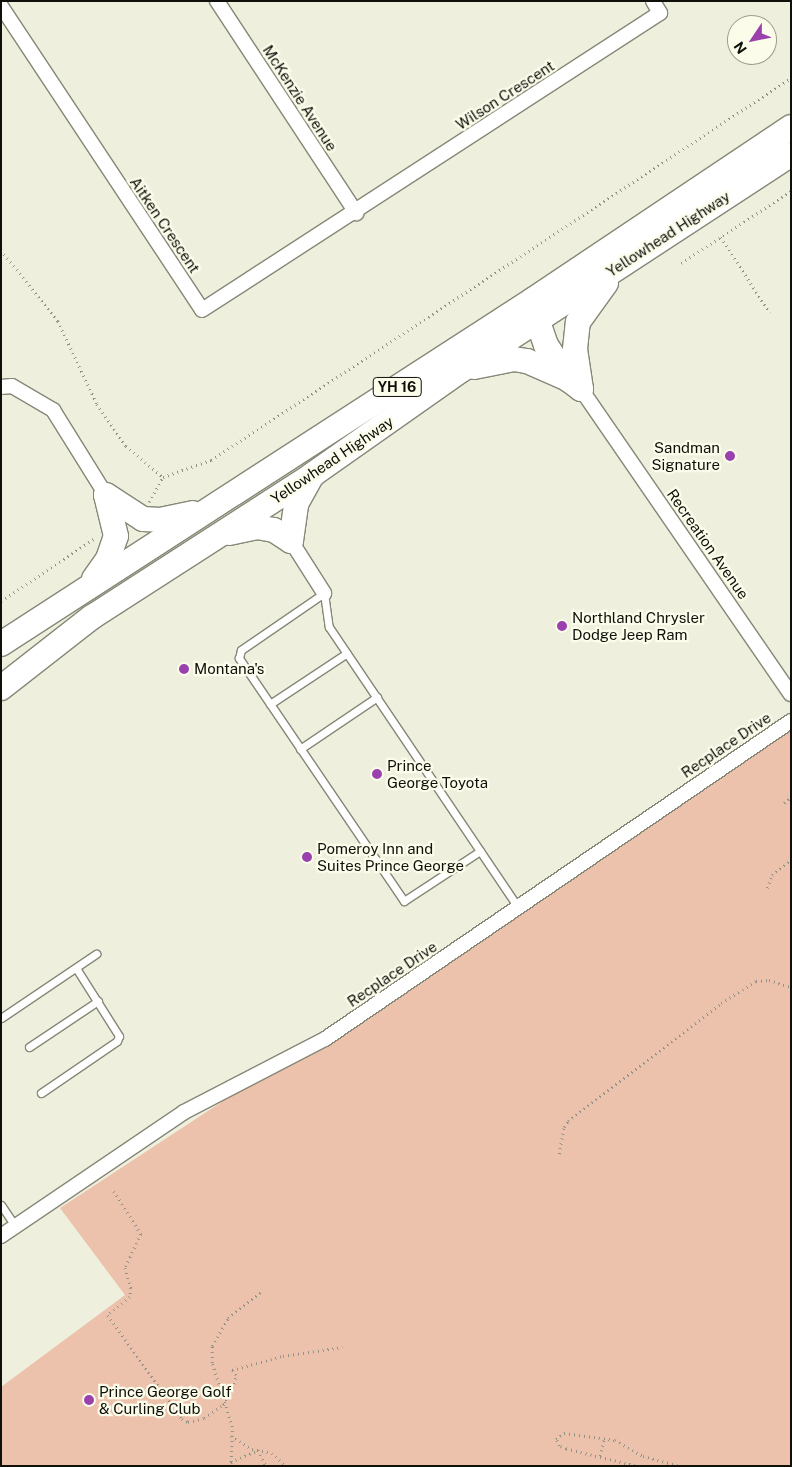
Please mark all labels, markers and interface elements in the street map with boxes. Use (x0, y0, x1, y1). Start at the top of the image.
north arrow (727, 15, 777, 65)
text: N (731, 39, 750, 57)
street label: McKenzie Avenue (259, 42, 341, 154)
street label: Wilson Crescent (452, 56, 558, 134)
street label: Aitken Crescent (126, 174, 204, 276)
street label: Yellowhead Highway (603, 187, 733, 281)
road number: YH 16 (372, 376, 422, 398)
street label: Yellowhead Highway (267, 412, 397, 508)
place label: Sandman Signature (652, 438, 720, 473)
marker: Sandman Signature (724, 450, 736, 462)
street label: Recreation Avenue (663, 485, 753, 603)
place label: Northland Chrysler Dodge Jeep Ram (572, 608, 705, 643)
marker: Northland Chrysler Dodge Jeep Ram (556, 620, 568, 632)
place label: Montana's (194, 660, 264, 678)
marker: Montana's (178, 663, 190, 675)
street label: Recplace Drive (678, 708, 774, 782)
place label: Prince George Toyota (387, 756, 488, 791)
marker: Prince George Toyota (371, 768, 383, 780)
place label: Pomeroy Inn and Suites Prince George (317, 839, 464, 874)
marker: Pomeroy Inn and Suites Prince George (301, 851, 313, 863)
street label: Recplace Drive (344, 937, 440, 1011)
place label: Prince George Golf & Curling Club (99, 1382, 232, 1417)
marker: Prince George Golf & Curling Club (83, 1394, 95, 1406)

